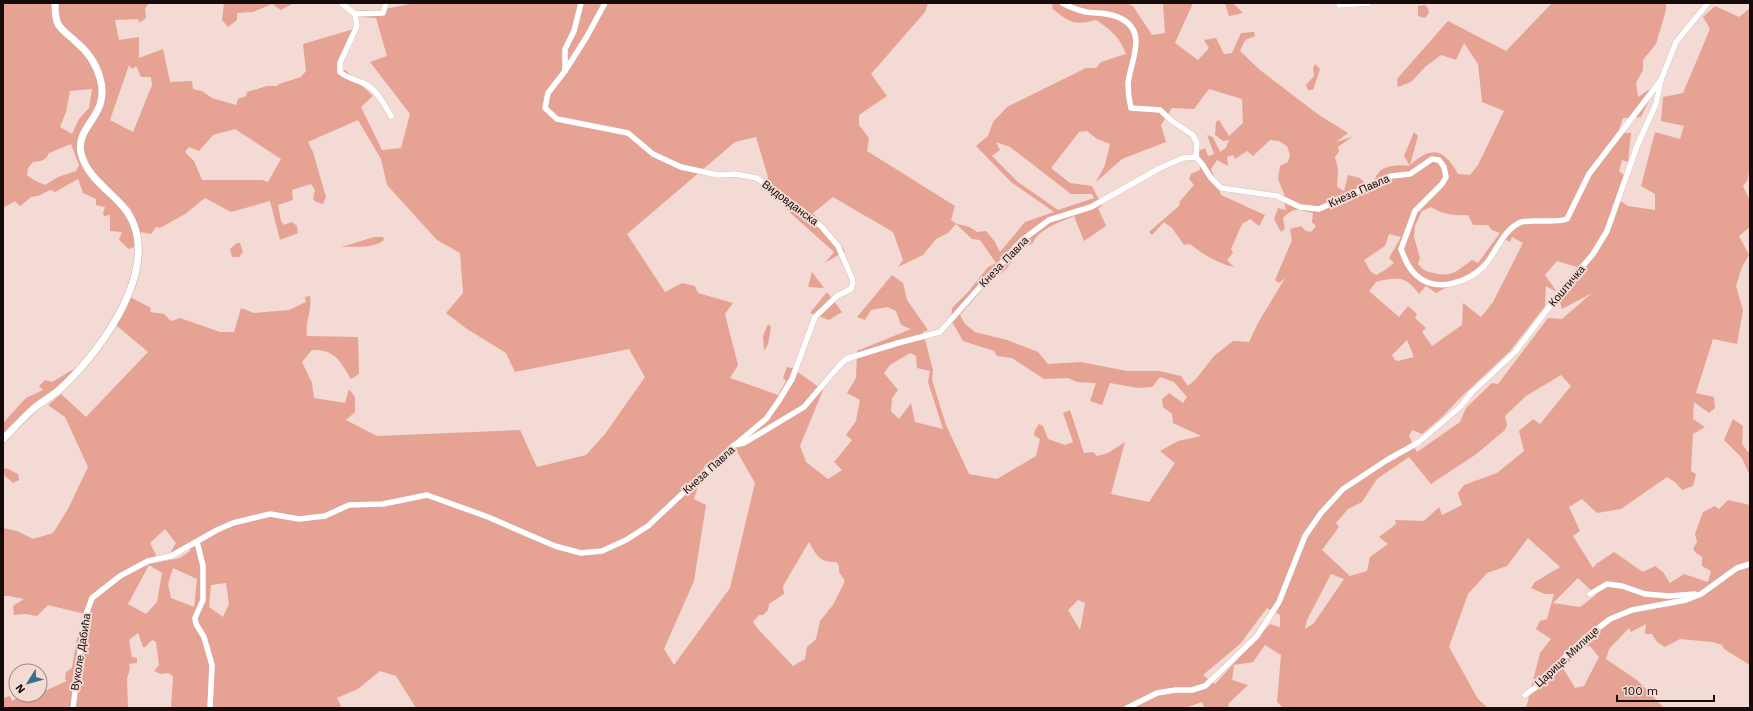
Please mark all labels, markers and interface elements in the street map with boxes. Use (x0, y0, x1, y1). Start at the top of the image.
street label: Кнеза Павла (1326, 171, 1392, 210)
street label: Видовданска (759, 178, 821, 229)
street label: Кнеза Павла (977, 233, 1032, 290)
street label: Коштичка (1546, 262, 1588, 309)
street label: Кнеза Павла (680, 443, 738, 497)
street label: Вуколе Дабића (68, 612, 94, 692)
street label: Царице Милице (1532, 624, 1602, 690)
north arrow (8, 663, 48, 703)
scale bar (1617, 677, 1714, 703)
text: N (13, 682, 28, 696)
text: 100 m (1623, 684, 1658, 698)

